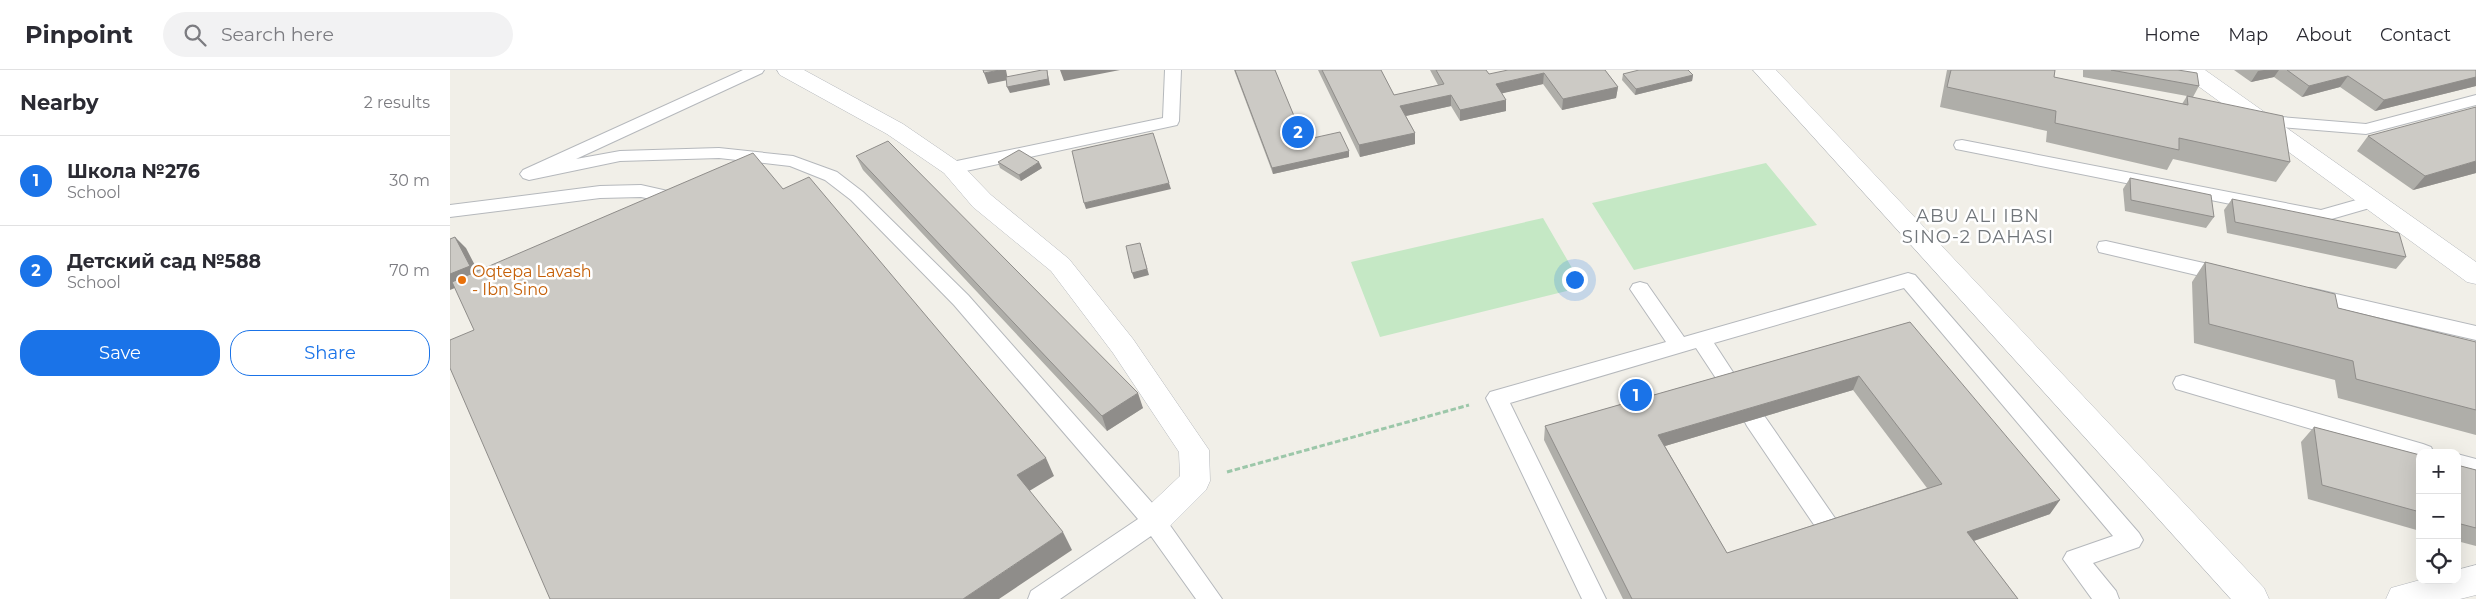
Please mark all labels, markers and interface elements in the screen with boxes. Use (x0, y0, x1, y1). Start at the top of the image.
search box (163, 12, 513, 57)
text: Pinpoint (25, 20, 133, 49)
icon: search (181, 21, 209, 49)
text: Search here (221, 23, 334, 46)
text: Home (2144, 24, 2200, 46)
text: Map (2228, 24, 2268, 46)
text: About (2296, 24, 2352, 46)
text: Contact (2380, 24, 2451, 46)
text: Nearby (20, 90, 99, 115)
text: 2 results (364, 93, 430, 112)
pin: 2 (1282, 113, 1314, 151)
text: Школа №276 (67, 160, 200, 183)
text: 1 (33, 171, 39, 190)
text: 30 m (389, 171, 430, 190)
text: School (67, 183, 121, 202)
district label: ABU ALI IBN SINO-2 DAHASI (1902, 205, 2054, 248)
text: Детский сад №588 (67, 250, 261, 273)
text: 2 (31, 261, 41, 280)
text: 70 m (389, 261, 430, 280)
place label: Oqtepa Lavash - Ibn Sino (472, 262, 592, 299)
your location (1562, 267, 1588, 293)
text: School (67, 273, 121, 292)
marker: Oqtepa Lavash - Ibn Sino (456, 274, 468, 286)
button: Save (20, 330, 220, 376)
button: Share (230, 330, 430, 376)
pin: 1 (1620, 376, 1652, 414)
map controls (2416, 449, 2461, 584)
button: + (2416, 449, 2461, 494)
button: − (2416, 494, 2461, 539)
button: locate (2416, 539, 2461, 584)

